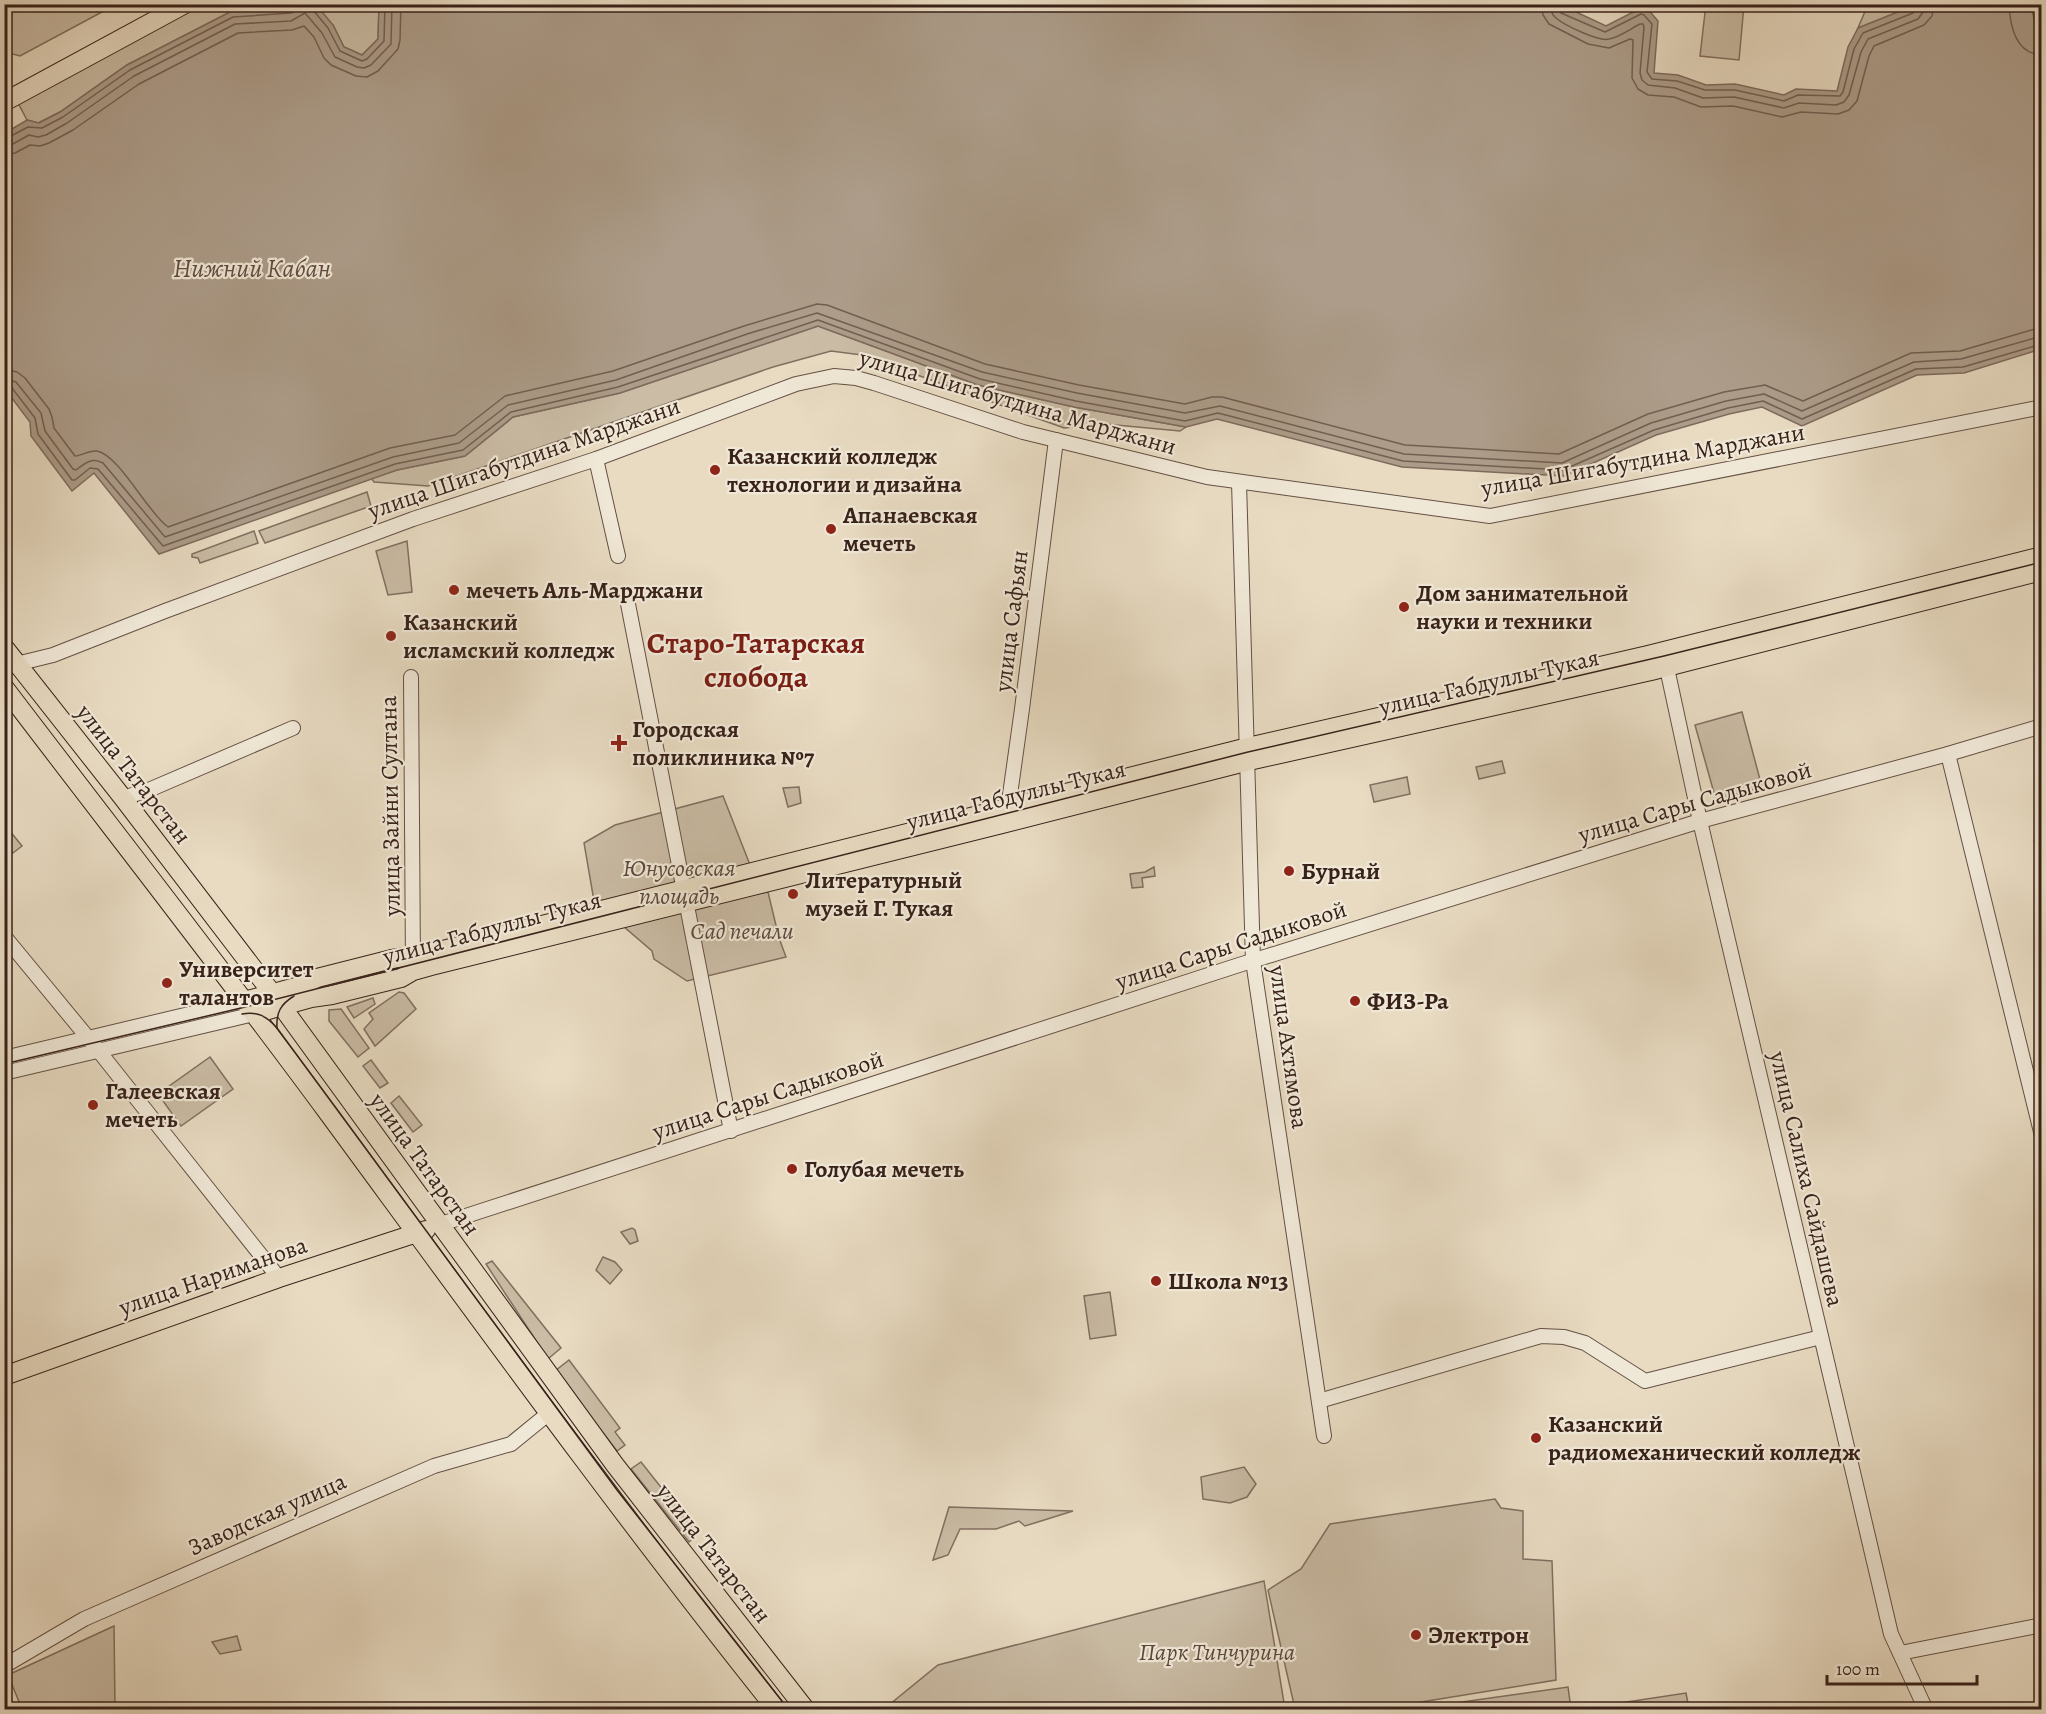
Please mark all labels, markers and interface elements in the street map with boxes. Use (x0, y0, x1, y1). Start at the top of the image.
water label: Нижний Кабан (173, 251, 331, 286)
street label: улица Шигабутдина Марджани (855, 341, 1180, 463)
street label: улица Шигабутдина Марджани (363, 389, 684, 527)
street label: улица Шигабутдина Марджани (1478, 416, 1807, 504)
place label: Казанский колледж технологии и дизайна (727, 440, 962, 500)
marker: Казанский колледж технологии и дизайна (708, 463, 722, 477)
place label: Апанаевская мечеть (842, 499, 978, 559)
marker: Апанаевская мечеть (824, 522, 838, 536)
street label: улица Сафьян (986, 548, 1036, 695)
place label: мечеть Аль-Марджани (466, 574, 703, 606)
place label: Дом занимательной науки и техники (1416, 577, 1629, 637)
marker: мечеть Аль-Марджани (447, 583, 461, 597)
marker: Дом занимательной науки и техники (1397, 600, 1411, 614)
place label: Казанский исламский колледж (403, 606, 615, 666)
district label: Старо-Татарская слобода (647, 623, 865, 697)
marker: Казанский исламский колледж (384, 629, 398, 643)
street label: улица Габдуллы Тукая (1375, 641, 1602, 723)
street label: улица Зайни Султана (372, 695, 408, 918)
street label: улица Татарстан (69, 697, 199, 851)
place label: Городская поликлиника №7 (632, 713, 815, 773)
marker: Городская поликлиника №7 (610, 734, 628, 752)
street label: улица Габдуллы Тукая (902, 752, 1129, 838)
street label: улица Сары Садыковой (1574, 753, 1815, 851)
park label: Юнусовская площадь (622, 852, 736, 912)
place label: Бурнай (1301, 855, 1380, 887)
place label: Литературный музей Г. Тукая (805, 864, 962, 924)
marker: Бурнай (1282, 864, 1296, 878)
street label: улица Габдуллы Тукая (378, 883, 605, 973)
marker: Литературный музей Г. Тукая (786, 887, 800, 901)
street label: улица Сары Садыковой (1110, 893, 1351, 998)
park label: Сад печали (690, 915, 794, 947)
place label: Университет талантов (179, 953, 314, 1013)
street label: улица Ахтямова (1262, 962, 1316, 1131)
marker: Университет талантов (160, 976, 174, 990)
place label: ФИЗ-Ра (1367, 985, 1449, 1017)
marker: ФИЗ-Ра (1348, 994, 1362, 1008)
street label: улица Сары Садыковой (647, 1043, 888, 1148)
street label: улица Салиха Сайдашева (1762, 1047, 1852, 1310)
place label: Галеевская мечеть (105, 1075, 221, 1135)
street label: улица Татарстан (362, 1085, 488, 1242)
marker: Галеевская мечеть (86, 1098, 100, 1112)
place label: Голубая мечеть (804, 1153, 964, 1185)
marker: Голубая мечеть (785, 1162, 799, 1176)
street label: улица Нариманова (114, 1229, 311, 1324)
place label: Школа №13 (1168, 1265, 1289, 1297)
marker: Школа №13 (1149, 1274, 1163, 1288)
place label: Казанский радиомеханический колледж (1548, 1408, 1861, 1468)
marker: Казанский радиомеханический колледж (1529, 1431, 1543, 1445)
street label: Заводская улица (183, 1465, 351, 1563)
street label: улица Татарстан (649, 1476, 779, 1630)
place label: Электрон (1428, 1619, 1529, 1651)
marker: Электрон (1409, 1628, 1423, 1642)
park label: Парк Тинчурина (1139, 1636, 1295, 1668)
scale bar (1827, 1648, 1977, 1686)
text: 100 m (1836, 1657, 1880, 1681)

